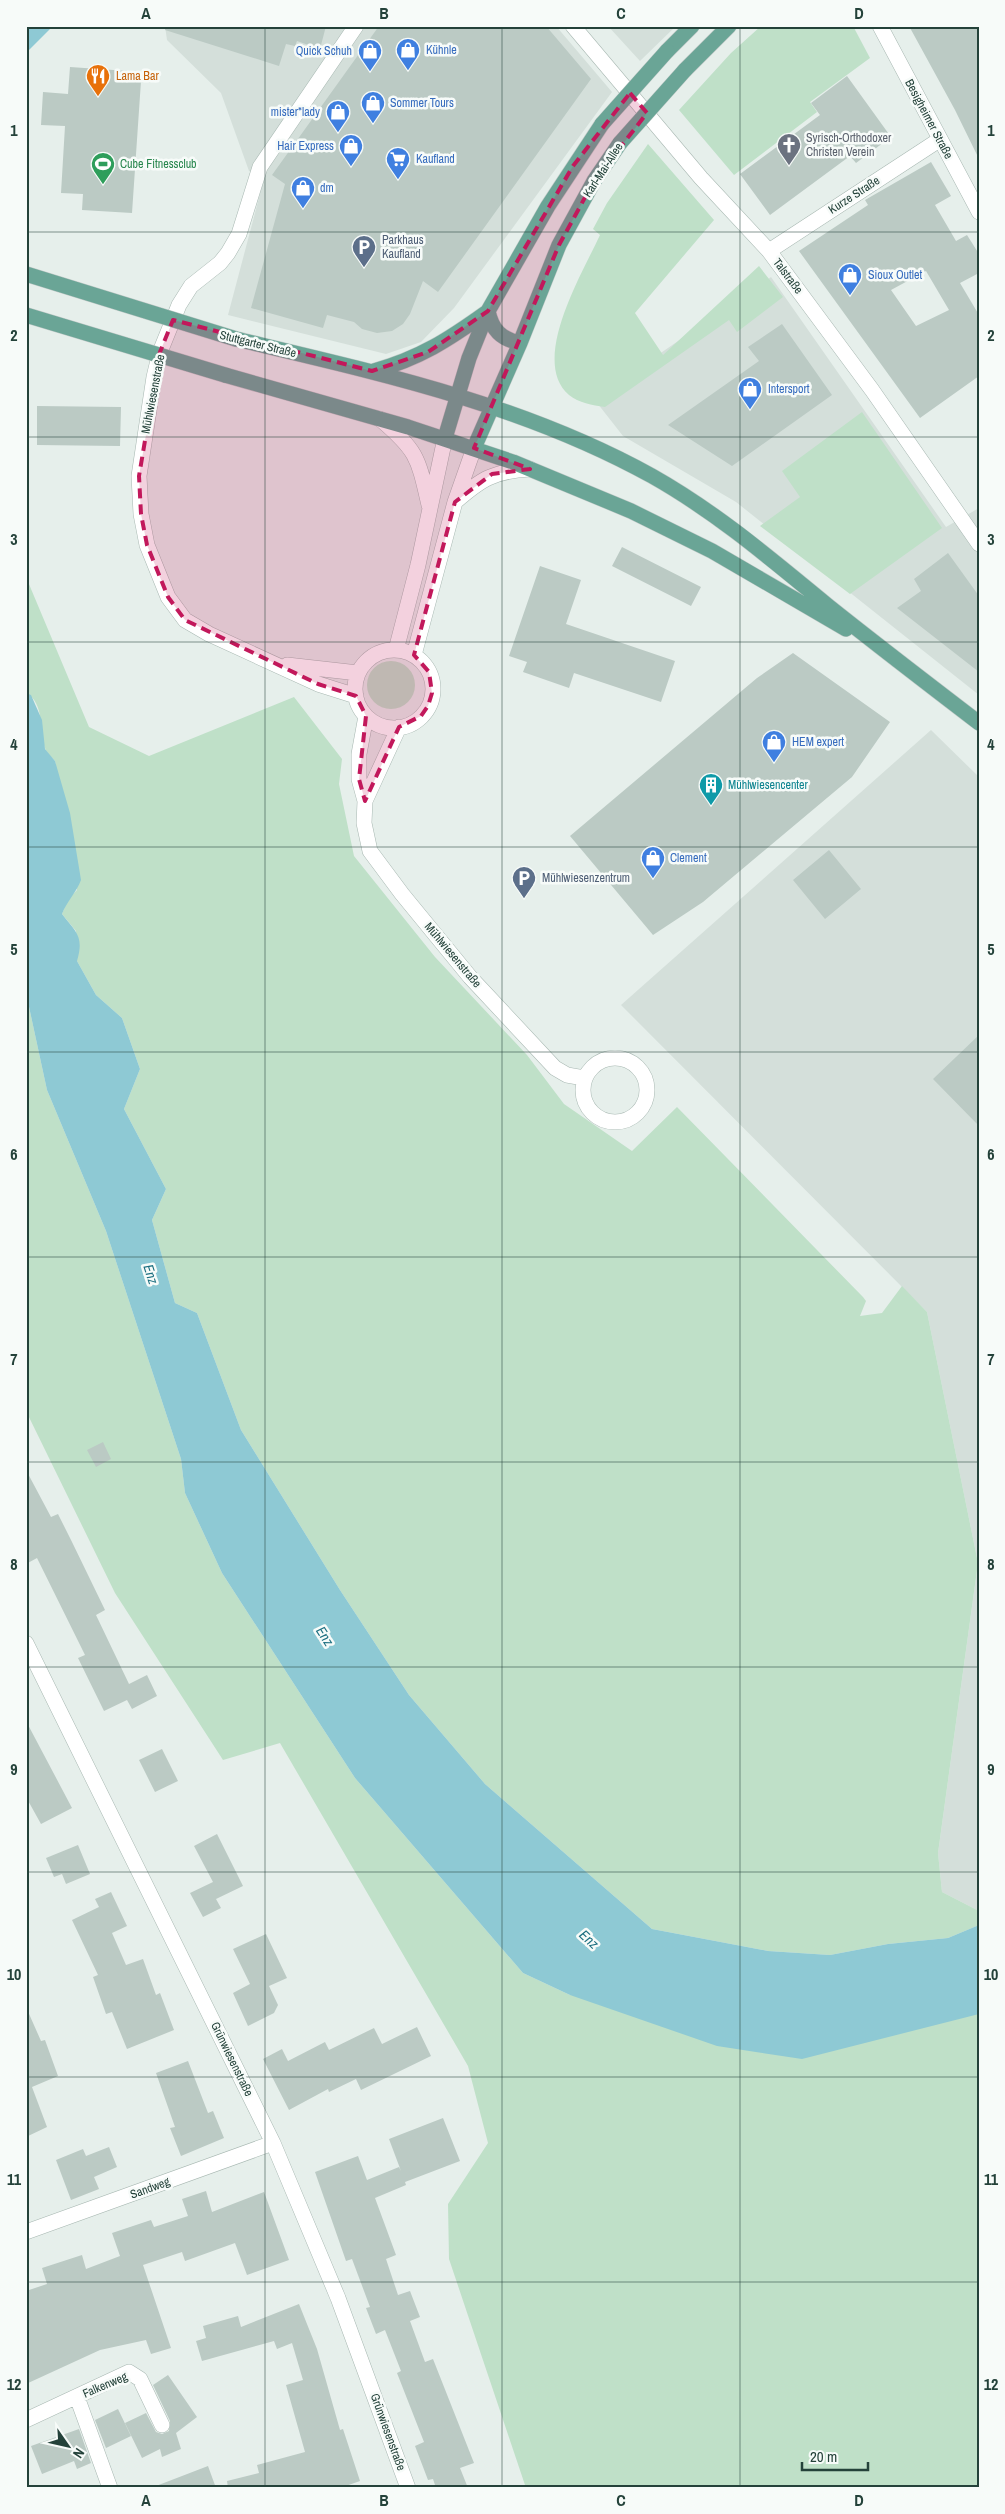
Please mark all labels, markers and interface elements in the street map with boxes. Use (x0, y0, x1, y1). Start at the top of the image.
text: A (141, 2, 151, 24)
text: B (379, 2, 389, 24)
text: C (616, 2, 626, 24)
text: D (854, 2, 864, 24)
shop icon: Kühnle (395, 37, 421, 71)
shop icon: Quick Schuh (357, 38, 383, 72)
place label: Kühnle (426, 42, 457, 58)
place label: Quick Schuh (296, 43, 352, 59)
restaurant icon: Lama Bar (85, 63, 111, 97)
place label: Lama Bar (116, 68, 159, 84)
street label: Besigheimer Straße (901, 76, 957, 162)
shop icon: Sommer Tours (360, 90, 386, 124)
place label: Sommer Tours (390, 95, 454, 111)
shop icon: mister*lady (325, 99, 351, 133)
place label: mister*lady (271, 104, 320, 120)
text: 1 (10, 119, 18, 141)
text: 1 (987, 119, 995, 141)
place label: Syrisch-Orthodoxer Christen Verein (806, 130, 892, 160)
church icon: Syrisch-Orthodoxer Christen Verein (776, 132, 802, 166)
shop icon: Hair Express (338, 133, 364, 167)
place label: Hair Express (277, 138, 334, 154)
street label: Karl-Mai-Allee (579, 139, 627, 201)
supermarket icon: Kaufland (385, 146, 411, 180)
sports icon: Cube Fitnessclub (90, 151, 116, 185)
place label: Kaufland (416, 151, 455, 167)
place label: Cube Fitnessclub (120, 156, 197, 172)
street label: Kurze Straße (825, 173, 883, 217)
shop icon: dm (290, 175, 316, 209)
place label: dm (320, 180, 334, 196)
place label: Parkhaus Kaufland (382, 232, 424, 262)
parking icon: Parkhaus Kaufland (351, 234, 377, 268)
street label: Talstraße (769, 255, 807, 297)
shop icon: Sioux Outlet (837, 262, 863, 296)
place label: Sioux Outlet (868, 267, 922, 283)
text: 2 (10, 324, 18, 346)
text: 2 (987, 324, 995, 346)
street label: Stuttgarter Straße (218, 327, 298, 361)
street label: Mühlwiesenstraße (137, 353, 169, 435)
shop icon: Intersport (737, 376, 763, 410)
place label: Intersport (768, 381, 810, 397)
text: 3 (10, 528, 18, 550)
text: 3 (987, 528, 995, 550)
shop icon: HEM expert (761, 729, 787, 763)
text: 4 (10, 733, 18, 755)
text: 4 (987, 733, 995, 755)
place label: HEM expert (792, 734, 844, 750)
building icon: Mühlwiesencenter (698, 772, 724, 806)
place label: Mühlwiesencenter (728, 777, 809, 793)
shop icon: Clement (640, 845, 666, 879)
place label: Clement (670, 850, 707, 866)
parking icon: Mühlwiesenzentrum (511, 865, 537, 899)
place label: Mühlwiesenzentrum (542, 870, 630, 886)
street label: Mühlwiesenstraße (421, 919, 485, 991)
text: 5 (10, 938, 18, 960)
text: 5 (987, 938, 995, 960)
text: 6 (10, 1143, 18, 1165)
text: 6 (987, 1143, 995, 1165)
water label: Enz (139, 1262, 163, 1286)
text: 7 (10, 1348, 18, 1370)
text: 7 (987, 1348, 995, 1370)
text: 8 (10, 1553, 18, 1575)
text: 8 (987, 1553, 995, 1575)
water label: Enz (312, 1623, 338, 1649)
text: 9 (10, 1758, 18, 1780)
text: 9 (987, 1758, 995, 1780)
water label: Enz (576, 1926, 603, 1953)
text: 10 (7, 1963, 21, 1985)
text: 10 (984, 1963, 998, 1985)
street label: Grünwiesenstraße (207, 2019, 257, 2099)
text: 11 (7, 2168, 22, 2190)
text: 11 (984, 2168, 999, 2190)
street label: Sandweg (128, 2173, 173, 2203)
street label: Falkenweg (80, 2368, 130, 2402)
text: 12 (7, 2373, 21, 2395)
text: 12 (984, 2373, 998, 2395)
street label: Grünwiesenstraße (367, 2391, 409, 2473)
north arrow (42, 2422, 92, 2472)
scale bar (802, 2439, 869, 2471)
text: N (69, 2445, 89, 2462)
text: 20 m (810, 2446, 837, 2467)
text: A (141, 2489, 151, 2511)
text: B (379, 2489, 389, 2511)
text: C (616, 2489, 626, 2511)
text: D (854, 2489, 864, 2511)

